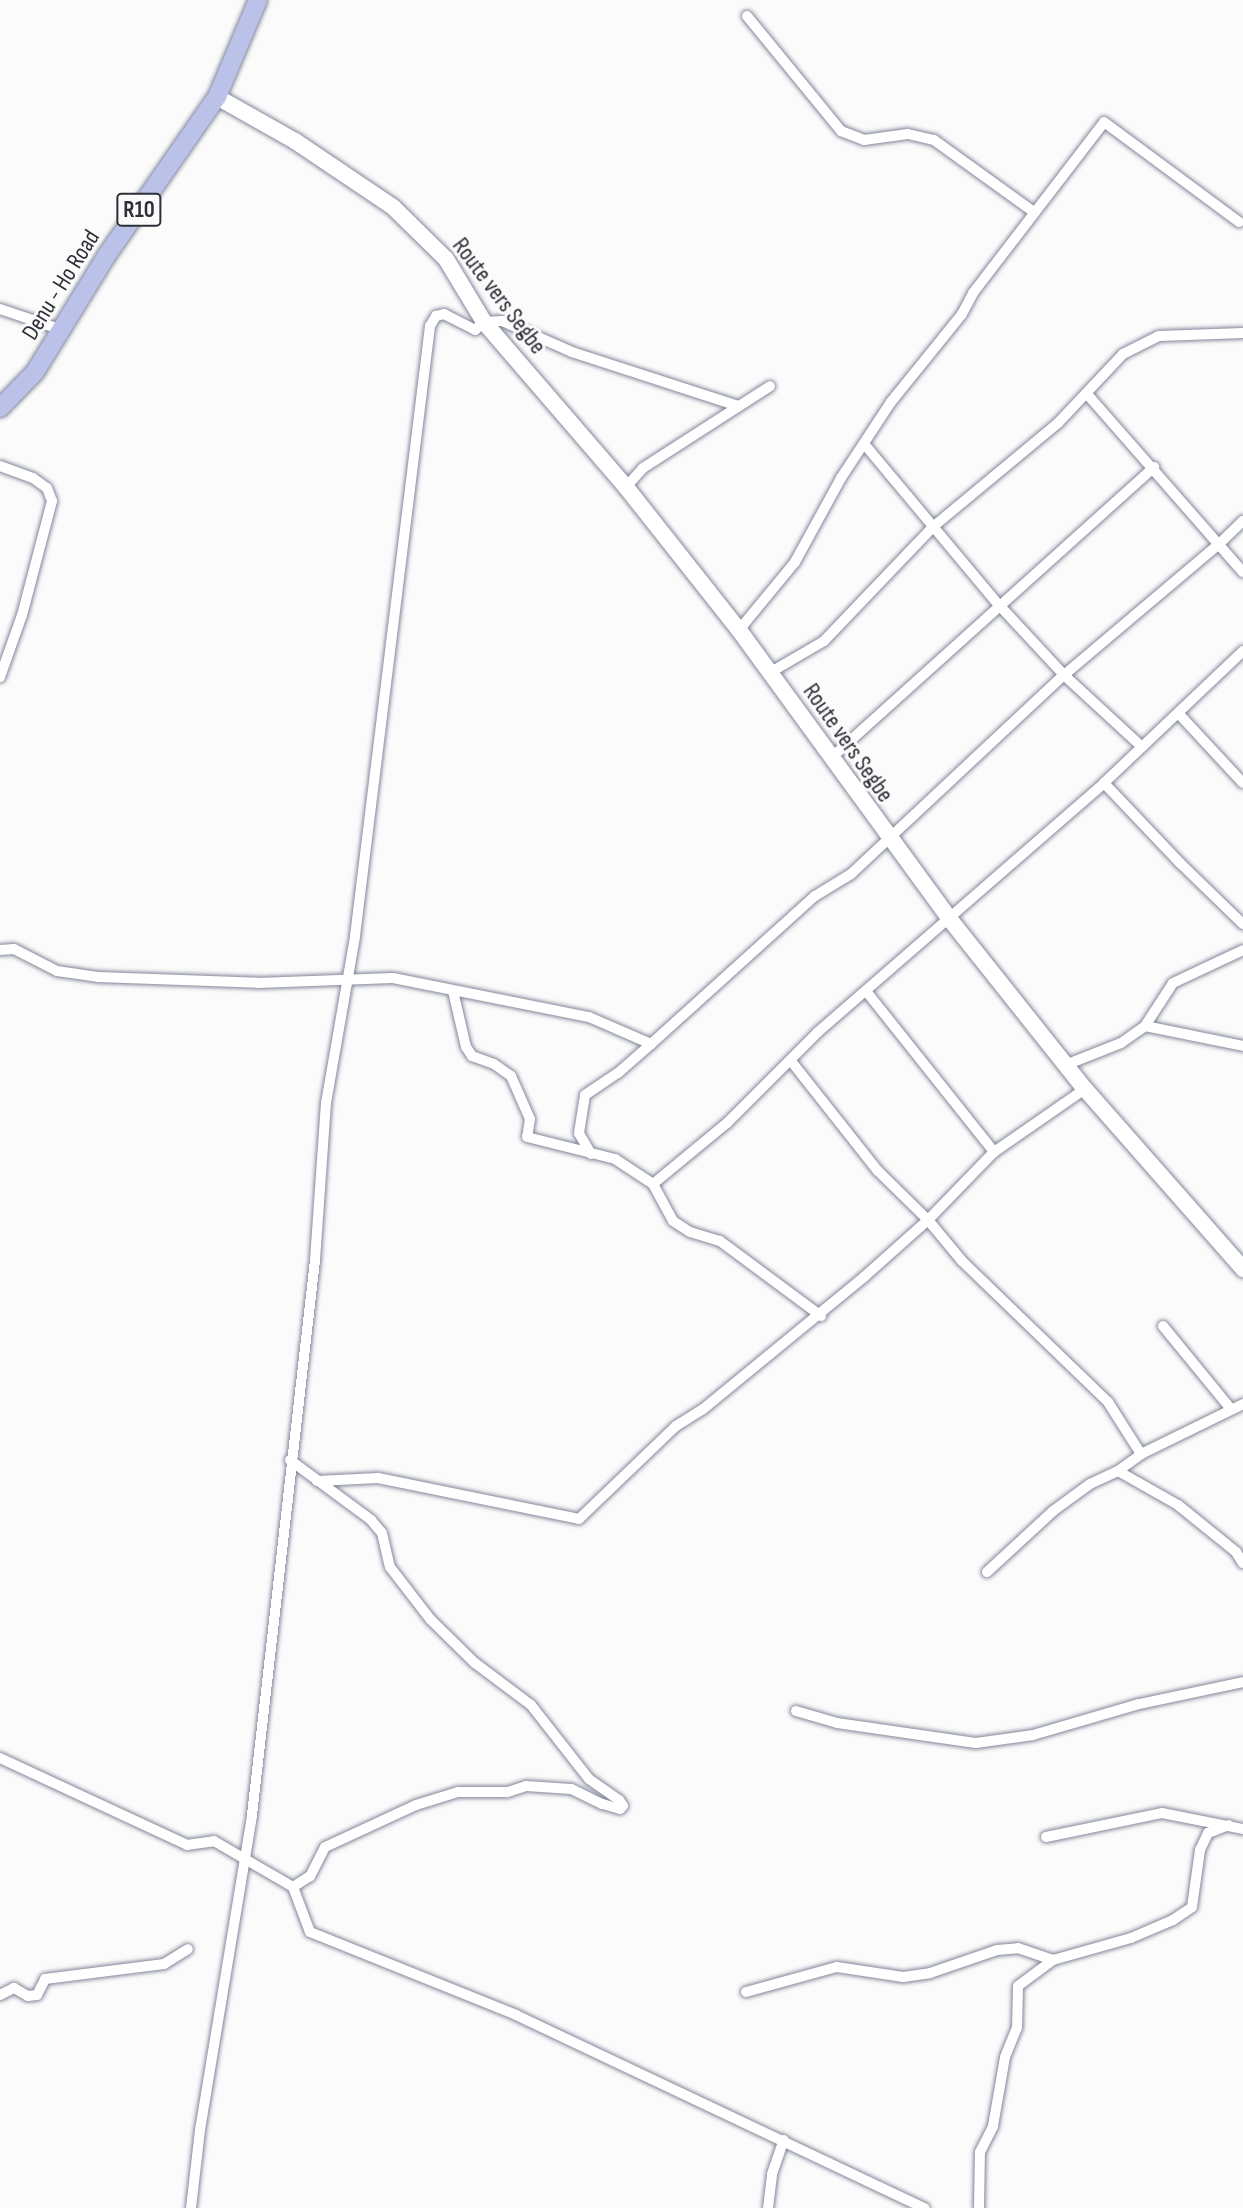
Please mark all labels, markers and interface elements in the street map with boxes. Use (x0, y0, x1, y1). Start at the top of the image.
road number: R10 (116, 190, 162, 230)
street label: Denu - Ho Road (16, 225, 106, 345)
street label: Route vers Segbe (446, 232, 552, 360)
street label: Route vers Segbe (797, 678, 899, 808)

